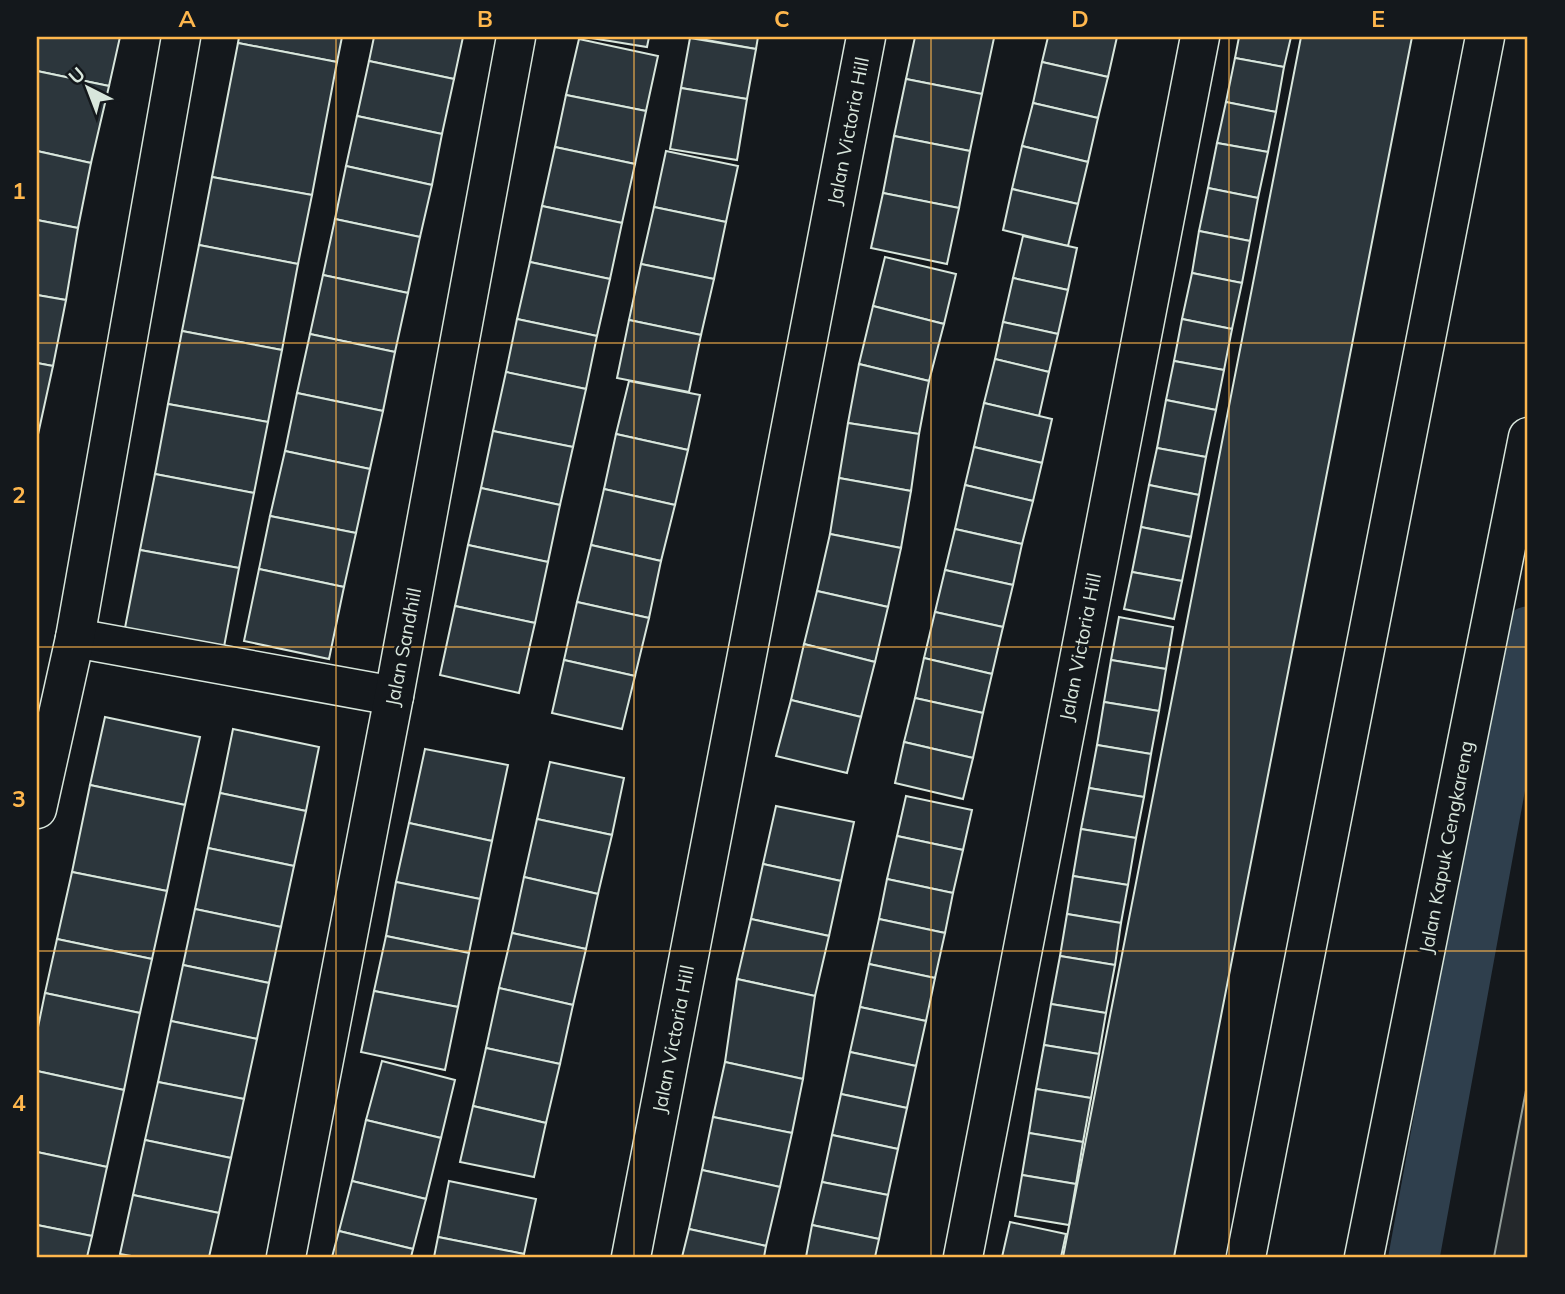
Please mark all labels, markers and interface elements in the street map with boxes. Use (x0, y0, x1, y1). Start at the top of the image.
text: A (178, 4, 196, 33)
text: B (477, 4, 493, 33)
text: C (774, 4, 790, 33)
text: D (1071, 4, 1089, 33)
text: E (1371, 4, 1385, 33)
north arrow (52, 52, 122, 122)
street label: Jalan Victoria Hill (822, 55, 874, 207)
text: U (63, 62, 90, 89)
text: 1 (12, 176, 26, 205)
text: 2 (12, 480, 26, 509)
street label: Jalan Victoria Hill (1054, 571, 1106, 723)
street label: Jalan Sandhill (380, 586, 426, 708)
street label: Jalan Kapuk Cengkareng (1414, 739, 1478, 955)
text: 3 (12, 784, 26, 813)
street label: Jalan Victoria Hill (647, 963, 699, 1115)
text: 4 (12, 1088, 26, 1117)

